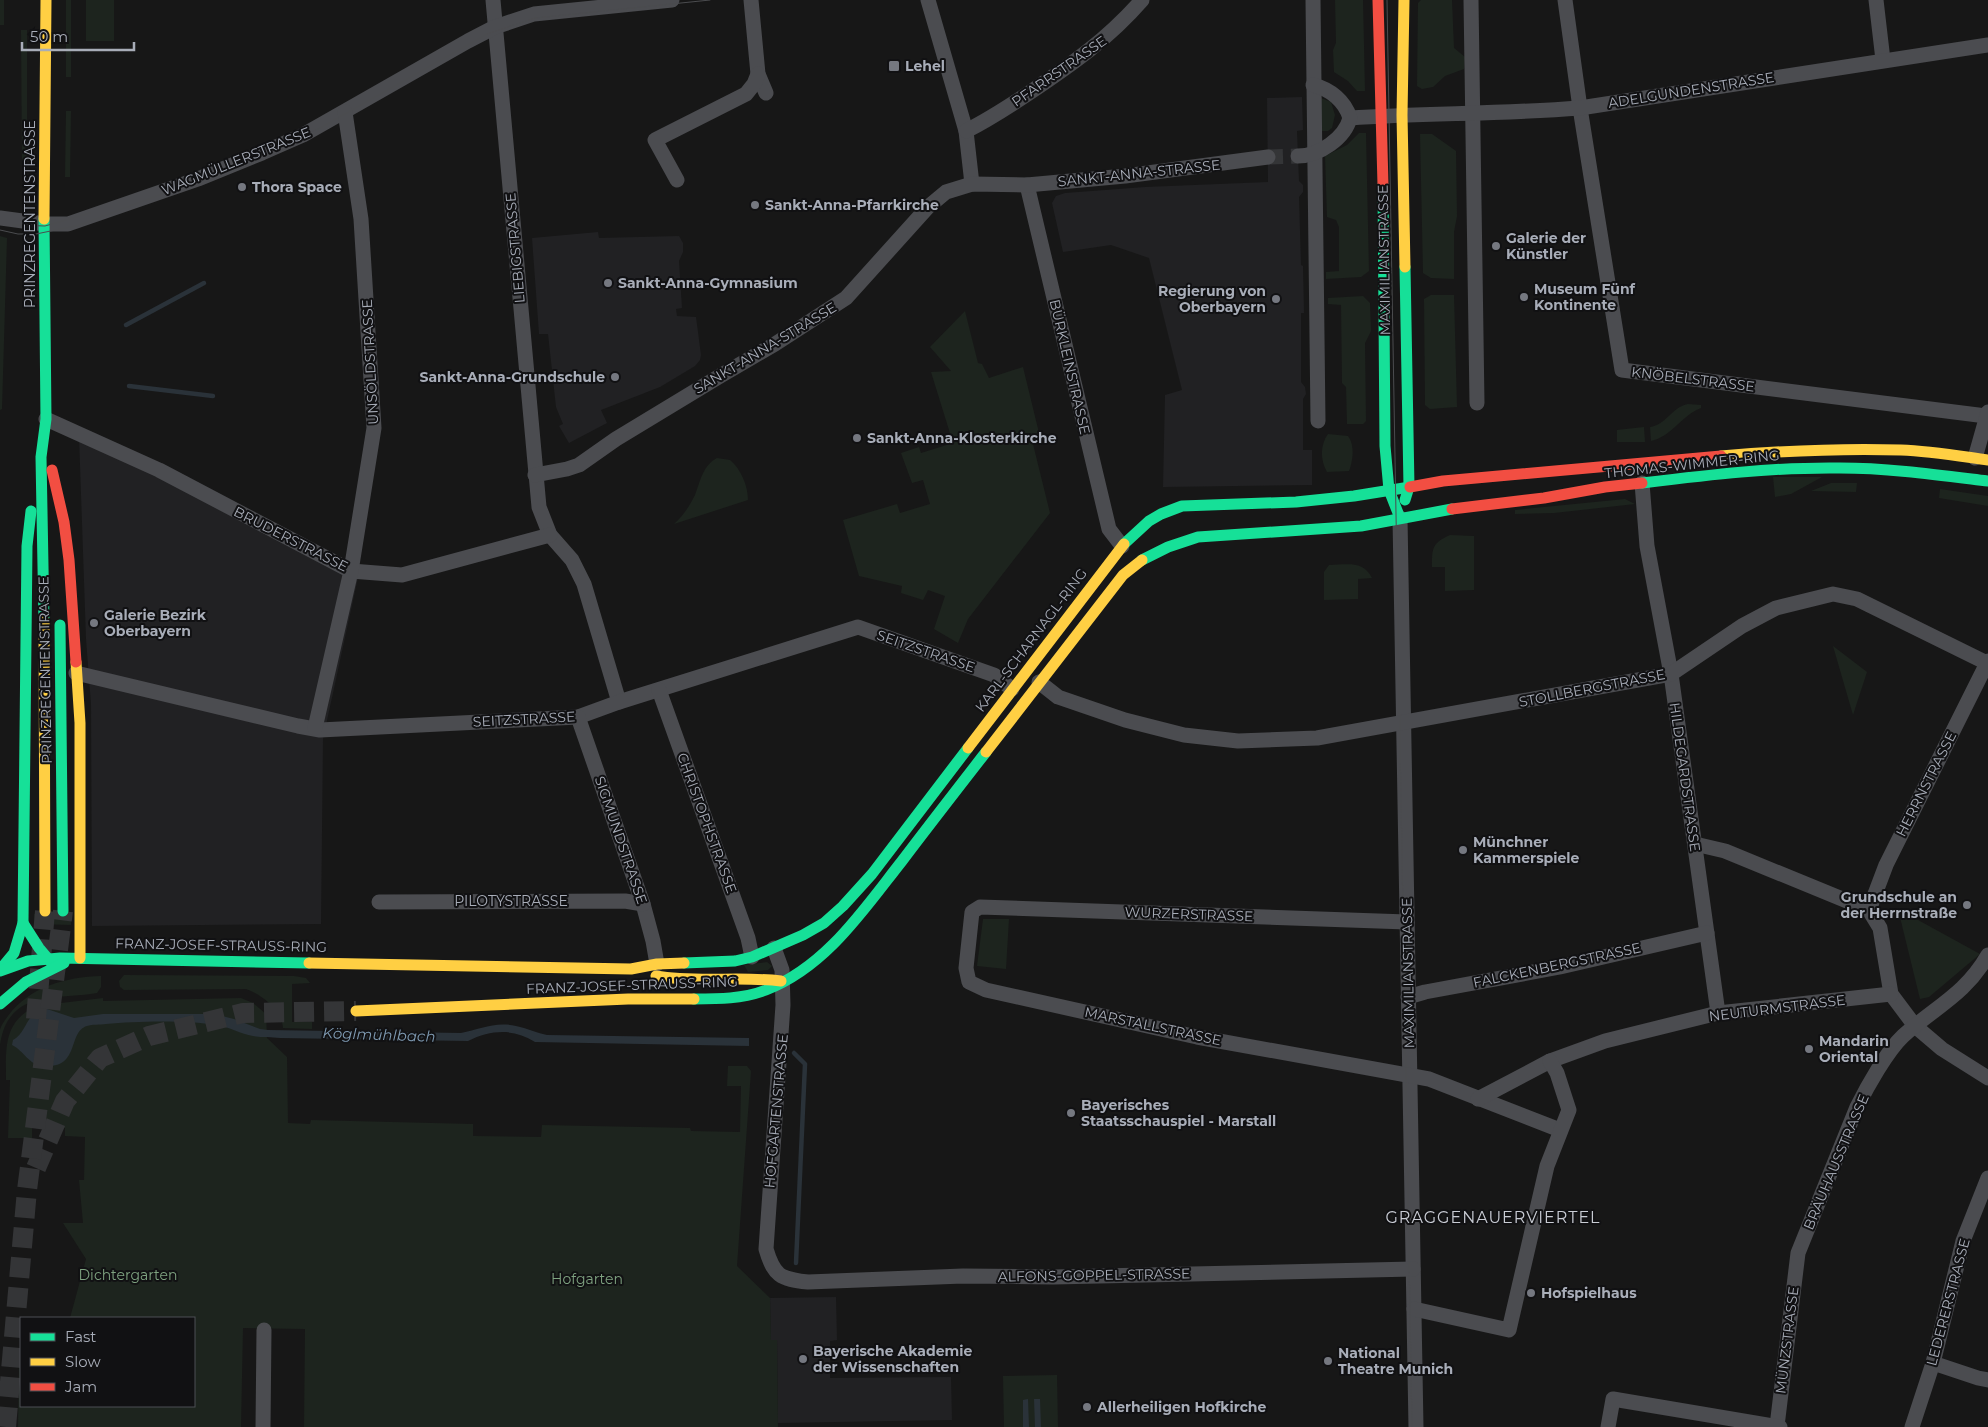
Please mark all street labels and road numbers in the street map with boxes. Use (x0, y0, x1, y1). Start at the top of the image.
street label: PFARRSTRASSE (1008, 32, 1110, 110)
street label: ADELGUNDENSTRASSE (1607, 68, 1775, 112)
street label: PRINZREGENTENSTRASSE (21, 120, 39, 308)
street label: WAGMÜLLERSTRASSE (159, 123, 313, 199)
street label: SANKT-ANNA-STRASSE (1057, 156, 1221, 190)
street label: MAXIMILIANSTRASSE (1374, 184, 1394, 336)
street label: LIEBIGSTRASSE (501, 192, 529, 304)
street label: SANKT-ANNA-STRASSE (690, 298, 840, 398)
street label: BÜRKLEINSTRASSE (1046, 298, 1094, 436)
street label: UNSÖLDSTRASSE (358, 299, 382, 425)
street label: KNÖBELSTRASSE (1630, 362, 1756, 396)
street label: THOMAS-WIMMER-RING (1603, 446, 1781, 482)
street label: BRUDERSTRASSE (231, 502, 351, 576)
street label: KARL-SCHARNAGL-RING (971, 565, 1091, 715)
street label: PRINZREGENTENSTRASSE (34, 576, 56, 764)
street label: SEITZSTRASSE (875, 626, 977, 676)
street label: STOLLBERGSTRASSE (1517, 665, 1667, 711)
street label: HILDEGARDSTRASSE (1666, 701, 1704, 853)
street label: SEITZSTRASSE (472, 707, 576, 731)
street label: HERRNSTRASSE (1892, 728, 1960, 840)
street label: CHRISTOPHSTRASSE (673, 750, 741, 896)
street label: SIGMUNDSTRASSE (591, 774, 651, 906)
street label: PILOTYSTRASSE (454, 892, 568, 910)
street label: MAXIMILIANSTRASSE (1398, 897, 1418, 1049)
street label: WURZERSTRASSE (1124, 903, 1254, 925)
street label: FRANZ-JOSEF-STRAUSS-RING (115, 934, 327, 956)
street label: FALCKENBERGSTRASSE (1471, 938, 1643, 992)
street label: FRANZ-JOSEF-STRAUSS-RING (526, 972, 738, 998)
street label: NEUTURMSTRASSE (1708, 991, 1846, 1025)
street label: MARSTALLSTRASSE (1083, 1003, 1223, 1049)
street label: HOFGARTENSTRASSE (760, 1033, 792, 1189)
street label: BRÄUHAUSSTRASSE (1799, 1091, 1873, 1233)
street label: LEDERERSTRASSE (1922, 1236, 1974, 1368)
street label: ALFONS-GOPPEL-STRASSE (998, 1264, 1190, 1286)
street label: MÜNZSTRASSE (1771, 1285, 1803, 1395)

